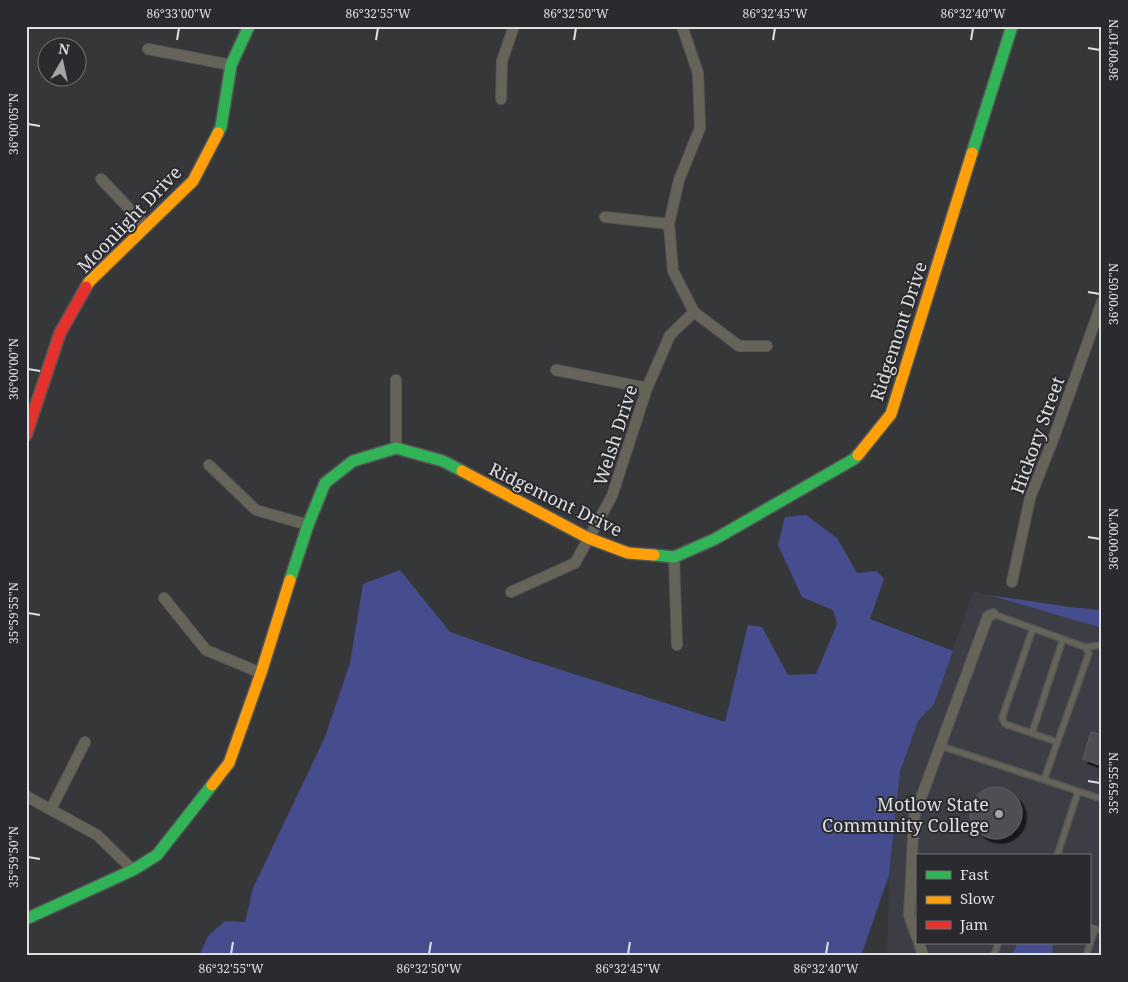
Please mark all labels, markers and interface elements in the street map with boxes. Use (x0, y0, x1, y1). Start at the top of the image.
text: 86°33'00"W (146, 5, 212, 22)
text: 86°32'55"W (345, 5, 411, 22)
text: 86°32'50"W (543, 5, 609, 22)
text: 86°32'45"W (742, 5, 808, 22)
text: 86°32'40"W (940, 5, 1006, 22)
text: 36°00'10"N (1105, 19, 1122, 81)
north arrow (38, 38, 88, 88)
text: N (57, 38, 71, 59)
text: 36°00'05"N (5, 93, 22, 155)
street label: Moonlight Drive (72, 160, 186, 278)
street label: Ridgemont Drive (864, 258, 932, 404)
text: 36°00'05"N (1105, 263, 1122, 325)
text: 36°00'00"N (5, 338, 22, 400)
street label: Hickory Street (1005, 373, 1069, 497)
street label: Welsh Drive (587, 382, 643, 488)
street label: Ridgemont Drive (485, 456, 627, 542)
text: 36°00'00"N (1105, 508, 1122, 570)
text: 35°59'55"N (5, 582, 22, 644)
text: 35°59'55"N (1105, 752, 1122, 814)
place label: Motlow State Community College (822, 792, 989, 837)
marker: Motlow State Community College (993, 808, 1005, 820)
text: 35°59'50"N (5, 826, 22, 888)
legend (916, 854, 1090, 944)
text: Fast (960, 864, 989, 884)
text: Slow (960, 888, 994, 908)
text: Jam (959, 914, 988, 934)
text: 86°32'55"W (198, 960, 264, 977)
text: 86°32'50"W (396, 960, 462, 977)
text: 86°32'45"W (595, 960, 661, 977)
text: 86°32'40"W (793, 960, 859, 977)

